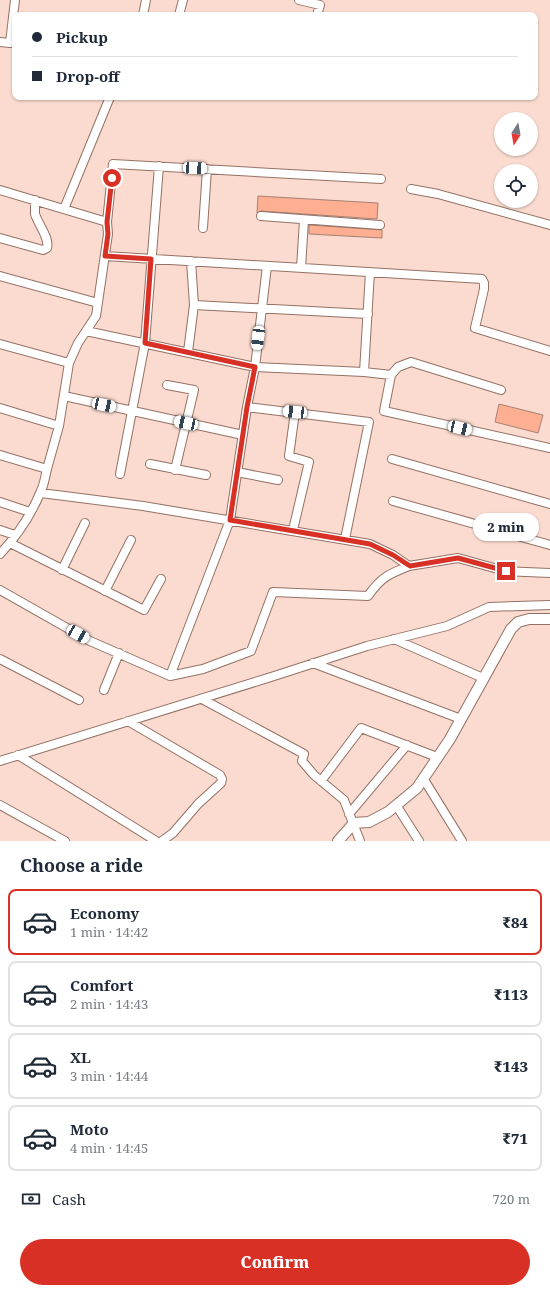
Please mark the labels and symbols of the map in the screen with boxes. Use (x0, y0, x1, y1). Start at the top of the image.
north arrow (494, 112, 538, 156)
car (183, 161, 207, 175)
route start (103, 169, 121, 187)
car (251, 325, 265, 351)
car (91, 397, 117, 413)
car (282, 405, 308, 419)
car (173, 415, 199, 431)
car (447, 419, 473, 437)
callout: 2 min (473, 513, 539, 541)
route end (497, 562, 515, 580)
car (65, 623, 91, 645)

